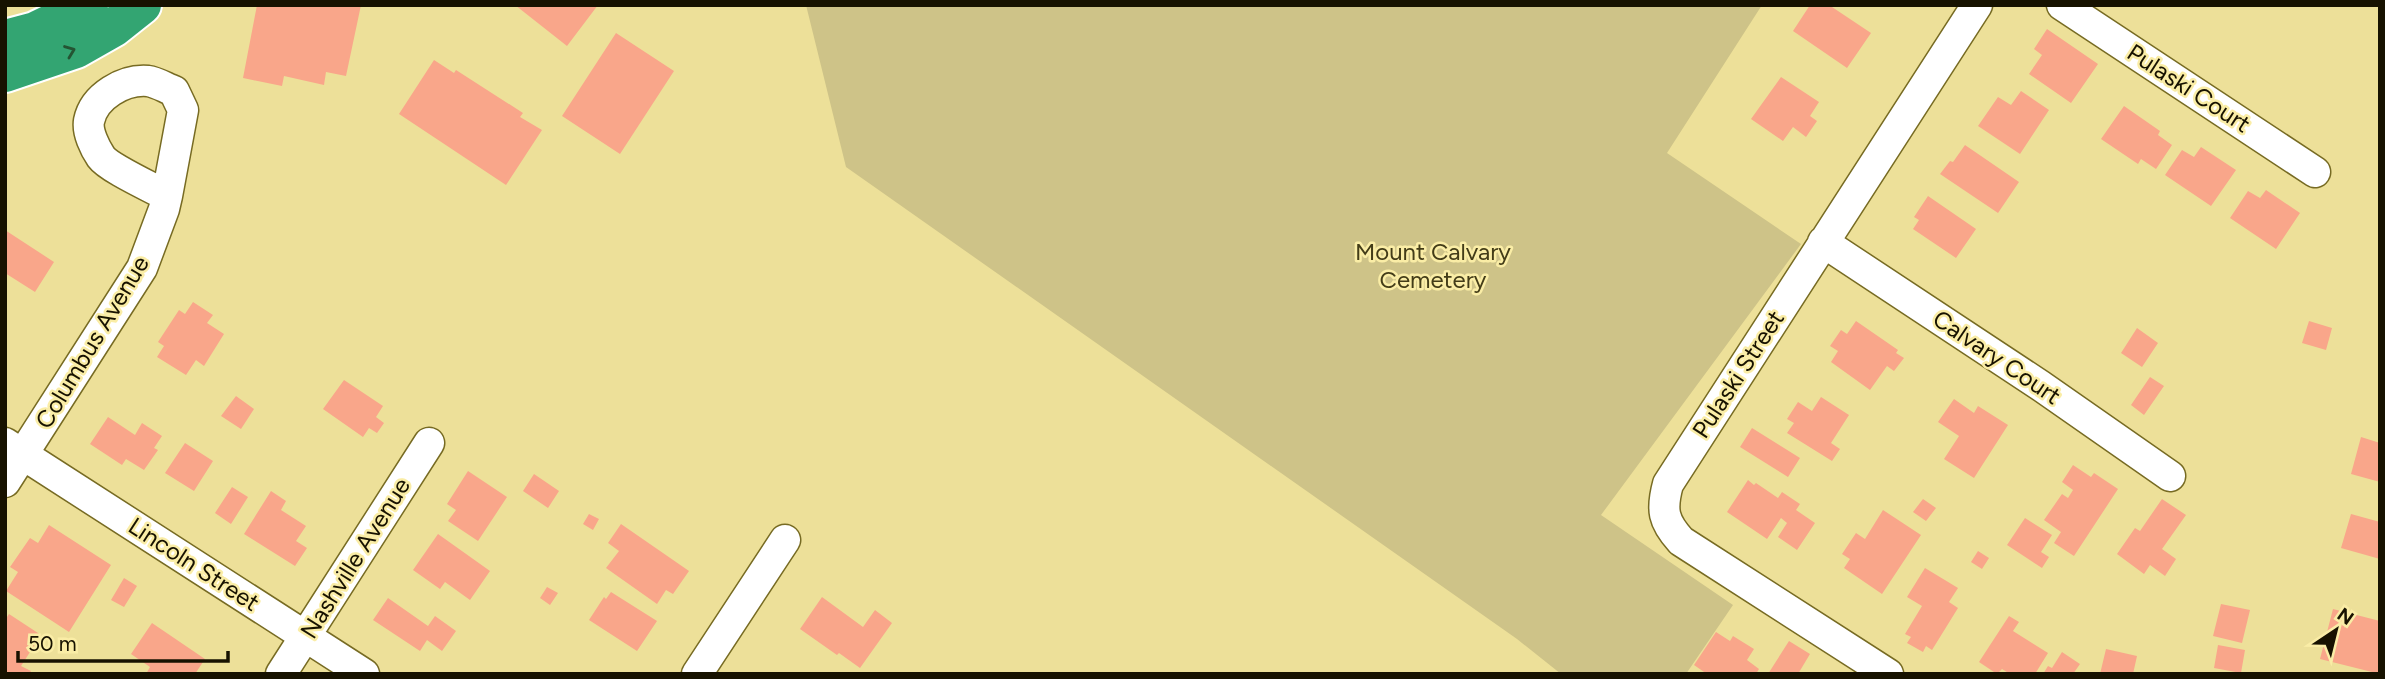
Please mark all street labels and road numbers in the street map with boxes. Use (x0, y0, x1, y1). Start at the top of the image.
street label: Pulaski Court (2122, 37, 2256, 139)
street label: Columbus Avenue (29, 251, 155, 433)
street label: Calvary Court (1928, 304, 2066, 410)
street label: Pulaski Street (1686, 305, 1790, 443)
street label: Nashville Avenue (294, 472, 416, 644)
street label: Lincoln Street (123, 511, 265, 617)

